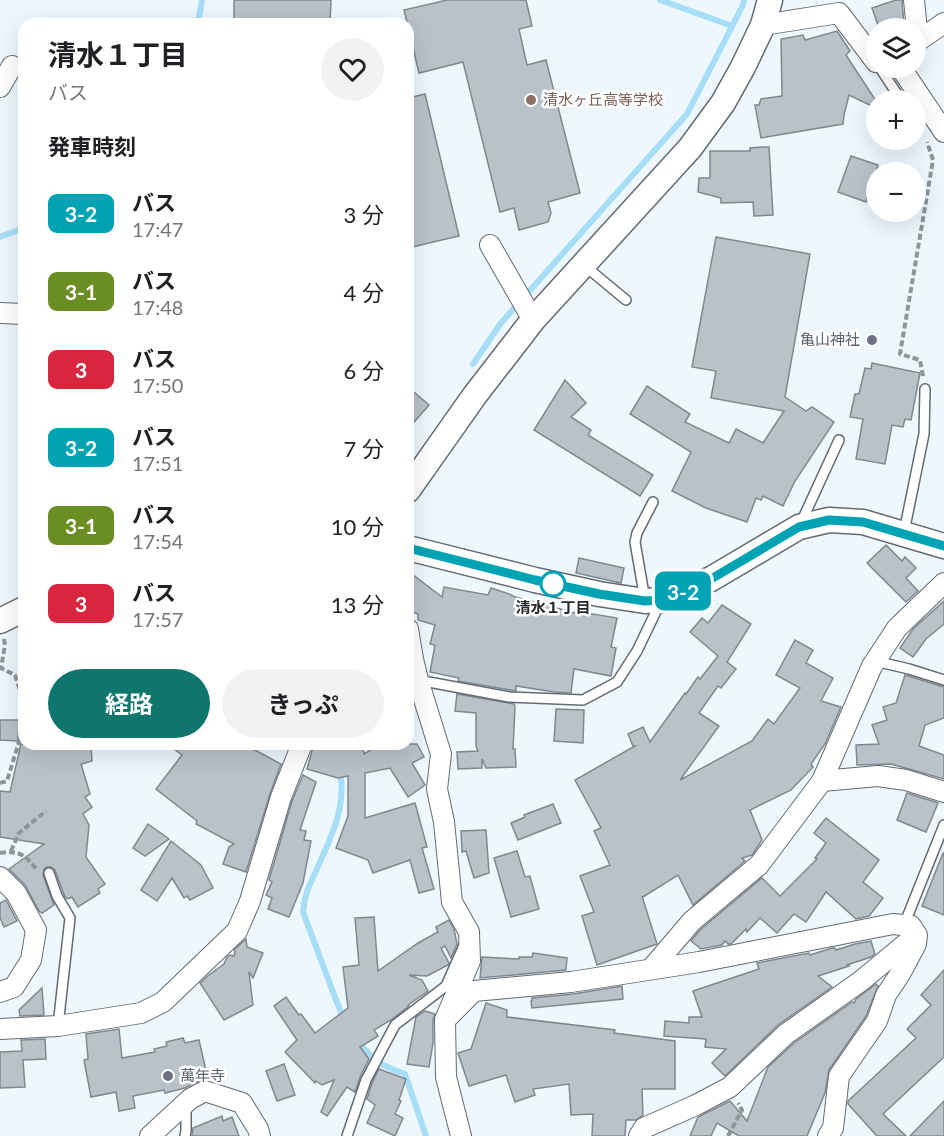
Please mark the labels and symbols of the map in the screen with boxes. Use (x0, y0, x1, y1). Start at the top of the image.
place label: 清水ヶ丘高等学校 (543, 90, 663, 108)
marker: 清水ヶ丘高等学校 (524, 93, 538, 107)
place label: 亀山神社 (800, 330, 860, 348)
marker: 亀山神社 (865, 333, 879, 347)
marker: 清水１丁目 (540, 571, 566, 597)
line badge: 3-2 (648, 572, 718, 610)
place label: 清水１丁目 (515, 598, 591, 616)
place label: 萬年寺 (180, 1066, 225, 1084)
marker: 萬年寺 (161, 1069, 175, 1083)

